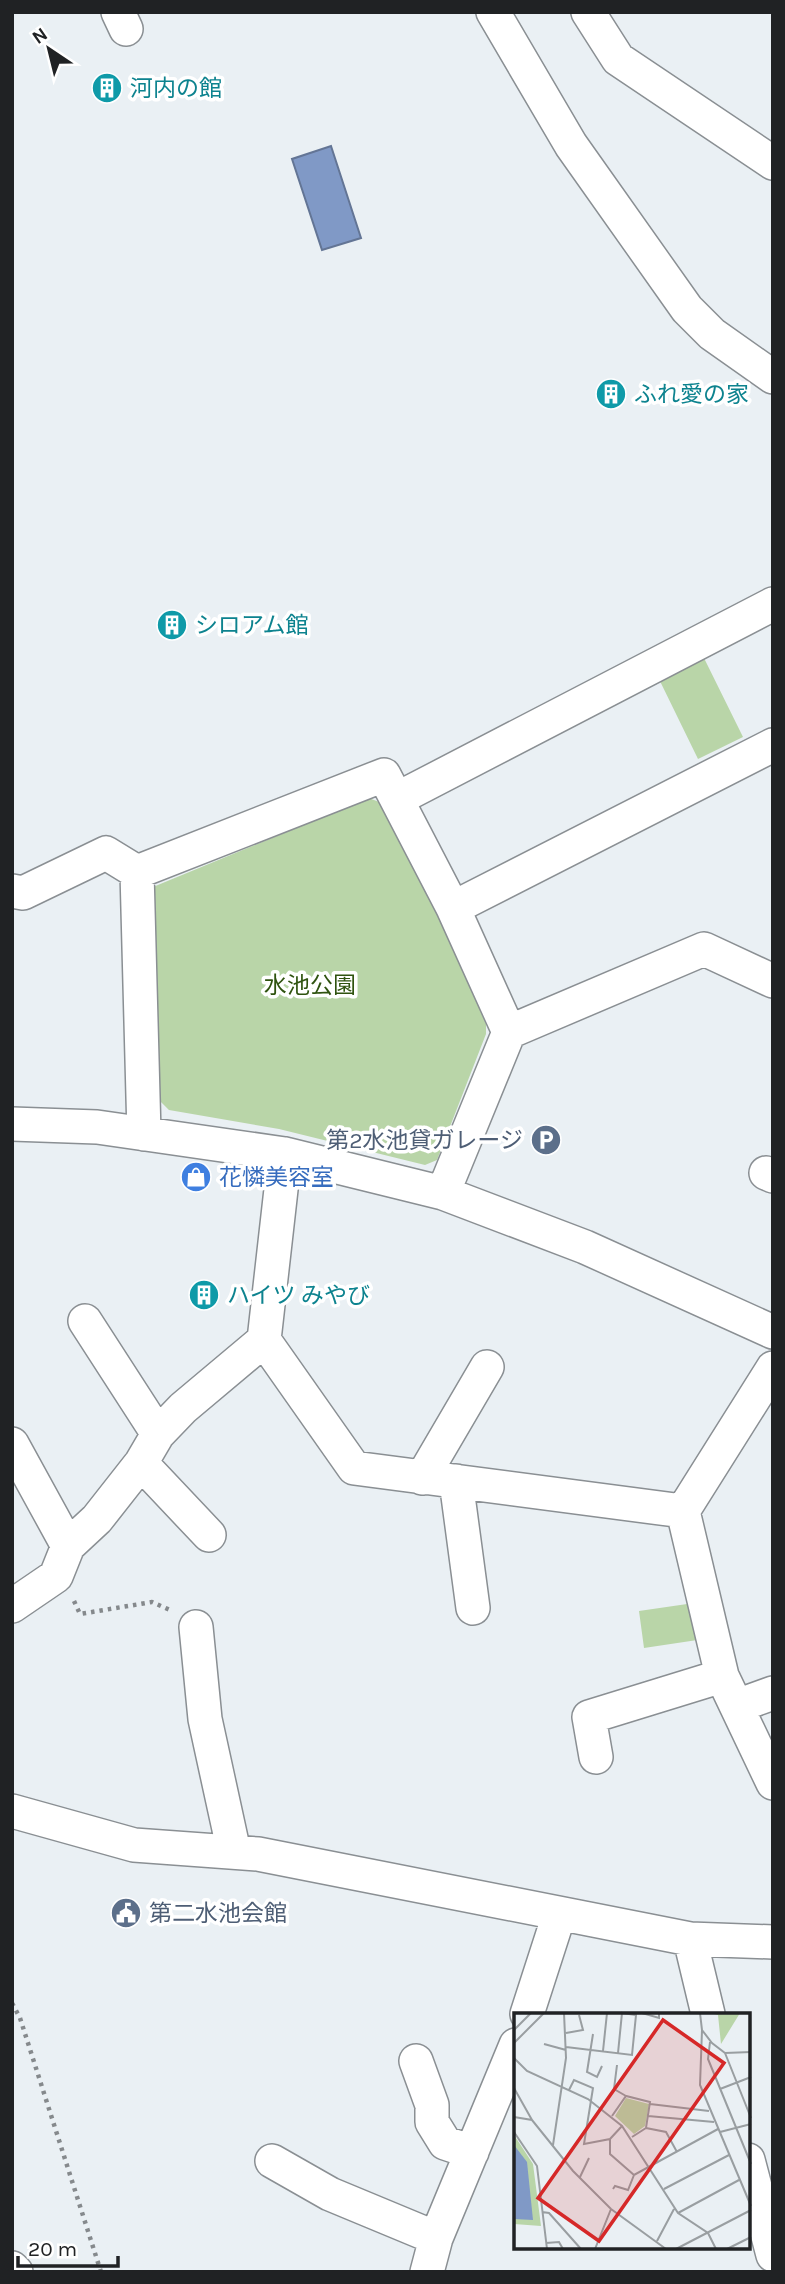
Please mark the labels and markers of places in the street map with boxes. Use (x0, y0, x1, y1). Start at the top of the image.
building icon: 河内の館 (90, 71, 124, 105)
place label: 河内の館 (130, 75, 222, 102)
building icon: ふれ愛の家 (594, 377, 628, 411)
place label: ふれ愛の家 (634, 381, 749, 408)
building icon: シロアム館 (155, 608, 189, 642)
place label: シロアム館 (195, 612, 308, 639)
parking icon: 第2水池貸ガレージ (529, 1123, 563, 1157)
place label: 第2水池貸ガレージ (326, 1127, 523, 1154)
shop icon: 花憐美容室 (179, 1160, 213, 1194)
place label: 花憐美容室 (219, 1164, 334, 1191)
building icon: ハイツ みやび (187, 1278, 221, 1312)
place label: ハイツ みやび (227, 1282, 370, 1309)
public building icon: 第二水池会館 (109, 1896, 143, 1930)
place label: 第二水池会館 (149, 1900, 287, 1927)

